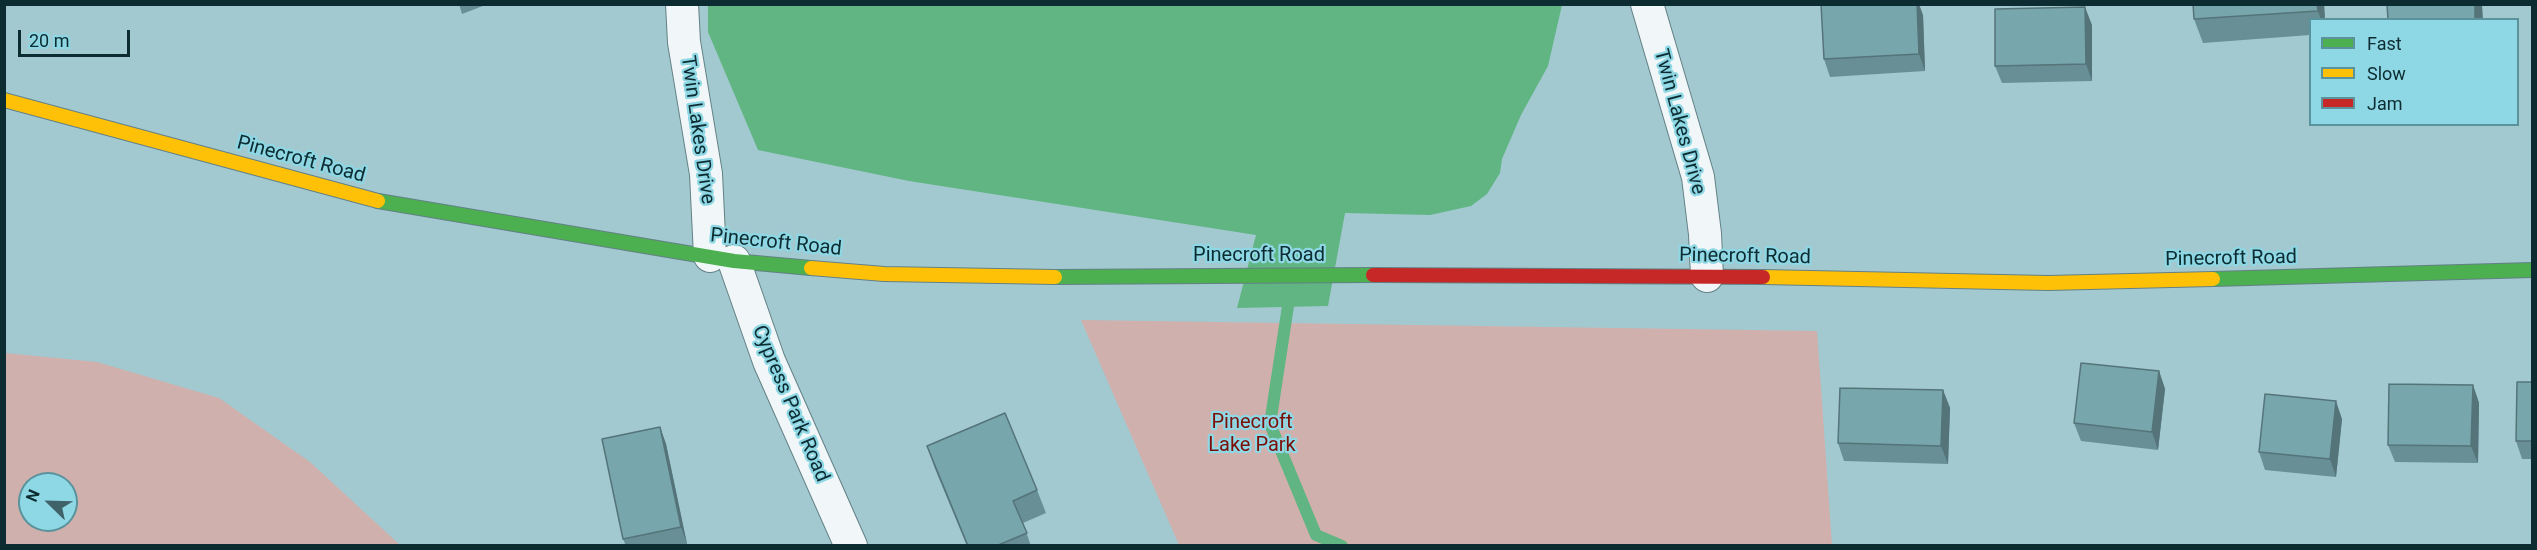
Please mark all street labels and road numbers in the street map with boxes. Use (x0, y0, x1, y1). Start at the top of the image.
street label: Twin Lakes Drive (1648, 47, 1710, 197)
street label: Twin Lakes Drive (675, 54, 719, 206)
street label: Pinecroft Road (234, 131, 368, 189)
street label: Pinecroft Road (709, 224, 843, 262)
street label: Pinecroft Road (1193, 244, 1325, 268)
street label: Pinecroft Road (1679, 244, 1811, 270)
street label: Pinecroft Road (2165, 246, 2297, 272)
street label: Cypress Park Road (746, 322, 834, 486)

